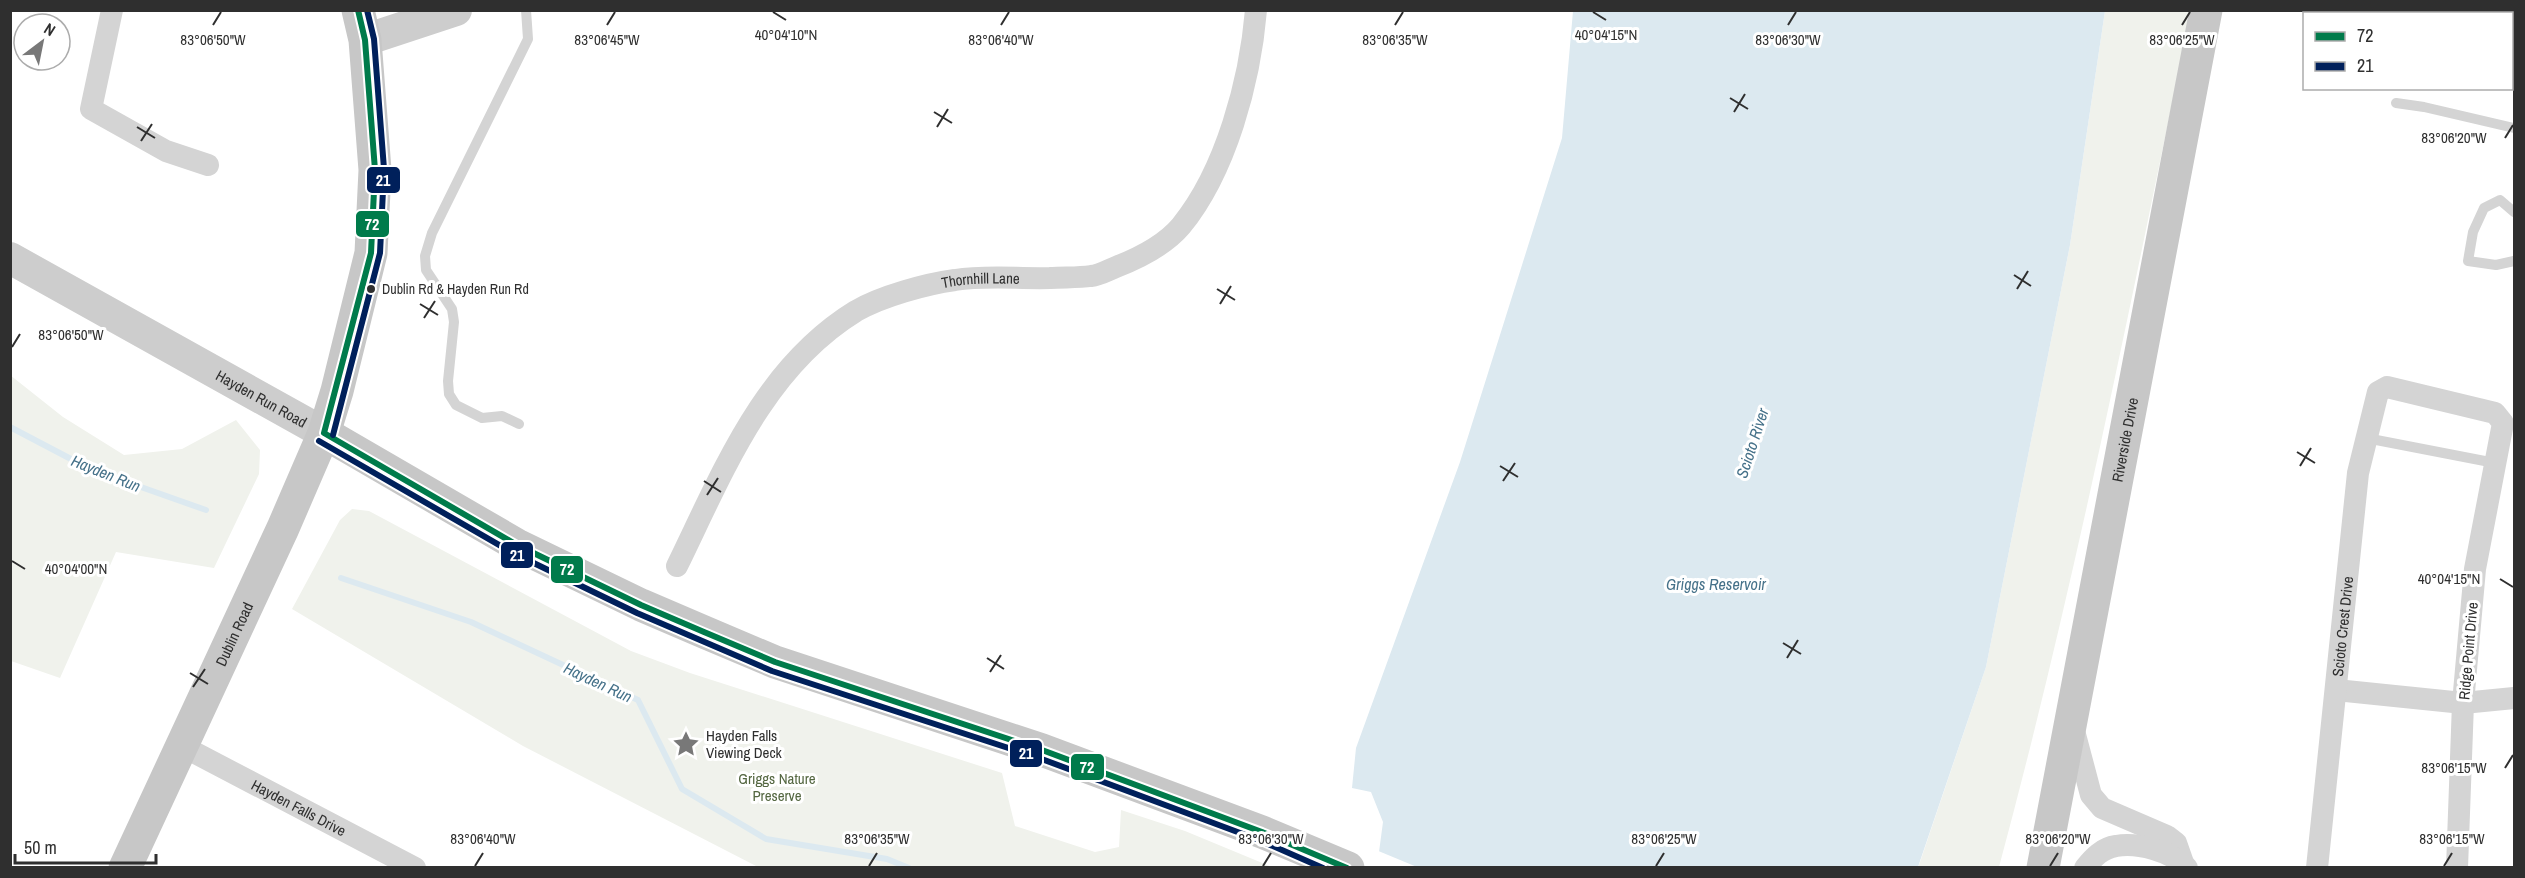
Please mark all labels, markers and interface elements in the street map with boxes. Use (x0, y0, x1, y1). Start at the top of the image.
north arrow (12, 12, 72, 72)
legend (2303, 12, 2513, 90)
text: N (40, 17, 60, 41)
text: 72 (2357, 23, 2373, 48)
text: 40°04'10"N (755, 24, 817, 45)
text: 40°04'15"N (1575, 24, 1637, 45)
text: 83°06'50"W (180, 29, 246, 50)
text: 83°06'45"W (574, 29, 640, 50)
text: 83°06'40"W (968, 29, 1034, 50)
text: 83°06'35"W (1362, 29, 1428, 50)
text: 83°06'30"W (1755, 29, 1821, 50)
text: 83°06'25"W (2149, 29, 2215, 50)
text: 21 (2357, 53, 2374, 78)
text: 83°06'20"W (2421, 127, 2487, 148)
line badge: 21 (366, 166, 401, 194)
text: 21 (376, 169, 391, 191)
line badge: 72 (355, 210, 390, 238)
text: 72 (365, 213, 379, 235)
street label: Thornhill Lane (940, 267, 1020, 293)
place label: Dublin Rd & Hayden Run Rd (382, 280, 529, 298)
marker: Dublin Rd & Hayden Run Rd (365, 283, 377, 295)
text: 83°06'50"W (38, 324, 104, 345)
street label: Hayden Run Road (212, 364, 311, 432)
street label: Riverside Drive (2106, 396, 2143, 484)
water label: Scioto River (1730, 405, 1774, 481)
water label: Hayden Run (68, 449, 144, 497)
line badge: 21 (500, 541, 534, 569)
text: 21 (510, 544, 525, 566)
line badge: 72 (550, 555, 584, 584)
text: 40°04'00"N (45, 558, 107, 579)
text: 72 (560, 558, 574, 580)
text: 40°04'15"N (2418, 568, 2480, 589)
water label: Griggs Reservoir (1666, 573, 1767, 595)
street label: Scioto Crest Drive (2326, 575, 2358, 677)
street label: Dublin Road (210, 599, 258, 669)
street label: Ridge Point Drive (2453, 601, 2483, 701)
water label: Hayden Run (560, 657, 636, 707)
place label: Hayden Falls Viewing Deck (706, 725, 783, 763)
place icon: Hayden Falls Viewing Deck (671, 729, 701, 759)
line badge: 21 (1009, 739, 1043, 768)
text: 21 (1019, 742, 1034, 764)
line badge: 72 (1070, 753, 1105, 781)
text: 72 (1080, 756, 1094, 778)
text: 83°06'15"W (2421, 757, 2487, 778)
park label: Griggs Nature Preserve (738, 768, 816, 806)
street label: Hayden Falls Drive (248, 774, 350, 841)
scale bar (15, 827, 156, 865)
text: 83°06'40"W (450, 828, 516, 849)
text: 83°06'35"W (844, 828, 910, 849)
text: 83°06'30"W (1238, 828, 1304, 849)
text: 83°06'25"W (1631, 828, 1697, 849)
text: 83°06'20"W (2025, 828, 2091, 849)
text: 83°06'15"W (2419, 828, 2485, 849)
text: 50 m (24, 835, 57, 860)

